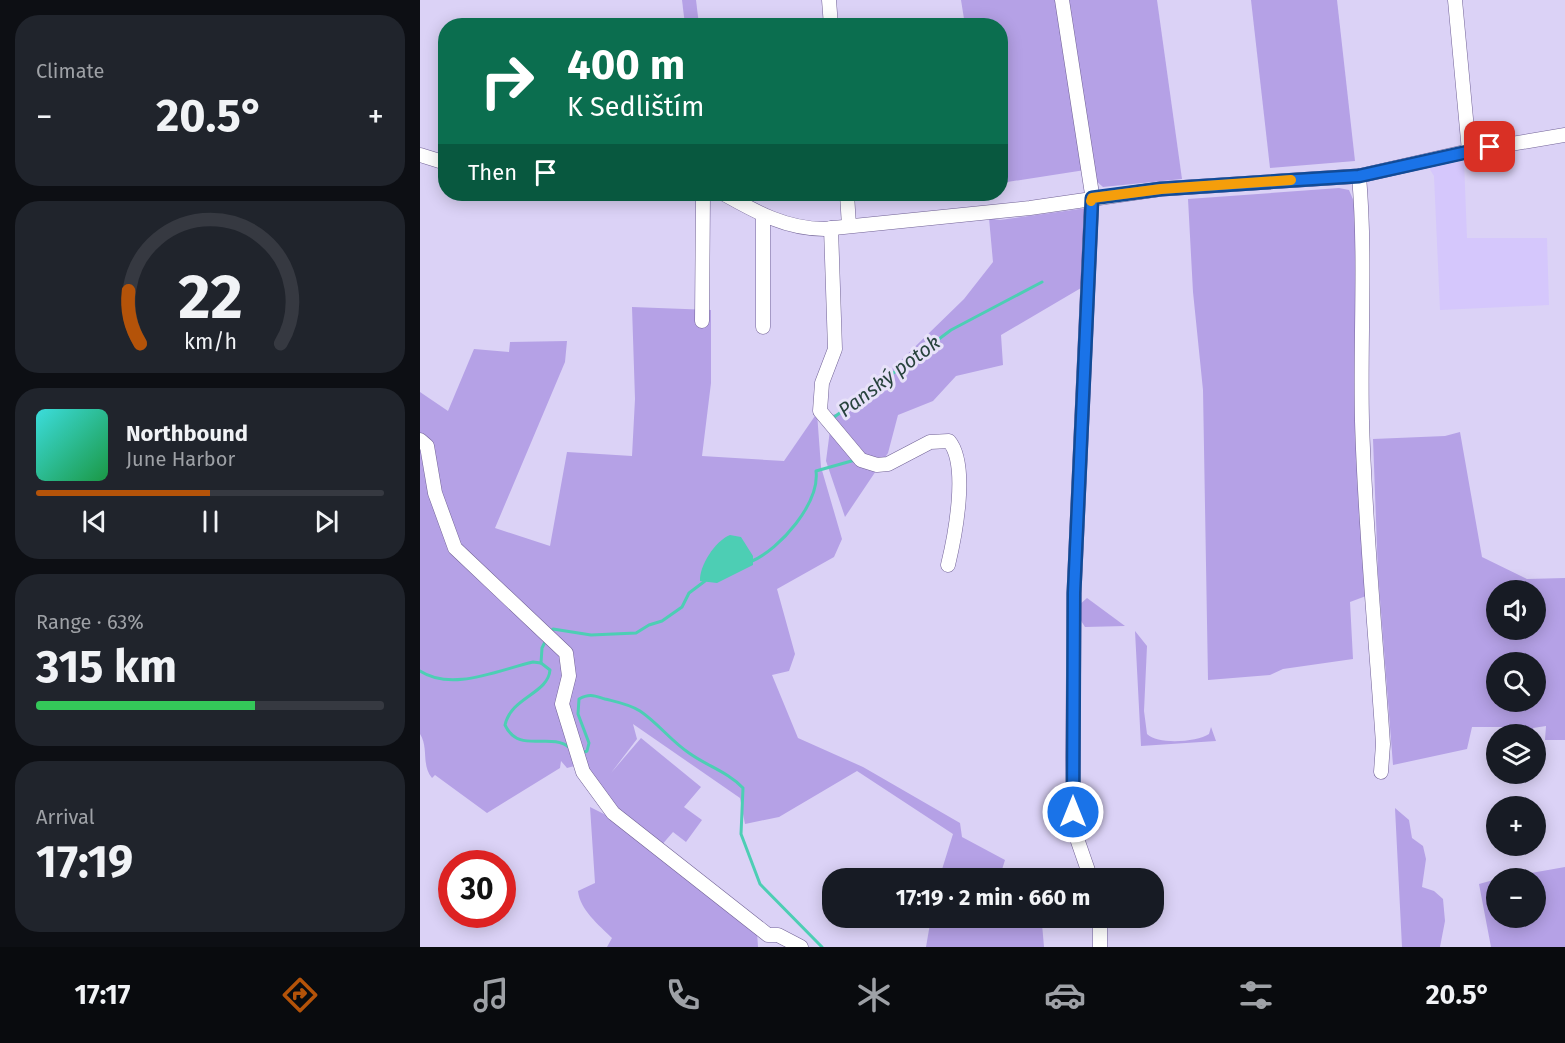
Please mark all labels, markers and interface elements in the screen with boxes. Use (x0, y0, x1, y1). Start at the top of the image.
text: 400 m (567, 40, 685, 90)
icon: right (468, 42, 546, 120)
text: Climate (36, 59, 104, 83)
text: 20.5° (156, 89, 264, 143)
text: K Sedlištím (567, 91, 704, 123)
text: − (36, 97, 53, 137)
text: + (368, 97, 384, 137)
pin (1464, 121, 1515, 172)
icon: arrive (1473, 130, 1506, 163)
icon: arrive (529, 156, 562, 189)
text: Then (468, 159, 517, 186)
text: 22 (178, 260, 242, 335)
text: km/h (183, 330, 237, 356)
water label: Panský potok (833, 330, 945, 422)
text: Northbound (126, 420, 248, 447)
text: June Harbor (126, 447, 235, 471)
icon: previous (78, 505, 111, 538)
icon: pause (194, 505, 227, 538)
icon: next (310, 505, 343, 538)
map controls (1486, 580, 1546, 928)
button: sound (1486, 580, 1546, 640)
text: Range · 63% (36, 610, 144, 634)
text: 315 km (36, 640, 177, 694)
button: search (1486, 652, 1546, 712)
button: layers (1486, 724, 1546, 784)
position arrow (1041, 780, 1105, 844)
button: + (1486, 796, 1546, 856)
text: Arrival (36, 805, 95, 829)
text: 17:19 (36, 835, 133, 889)
speed limit sign: 30 (438, 850, 516, 928)
button: − (1486, 868, 1546, 928)
text: 17:19 · 2 min · 660 m (896, 884, 1090, 911)
icon: directions (279, 974, 321, 1016)
icon: music (470, 974, 512, 1016)
icon: phone (662, 974, 704, 1016)
icon: climate (853, 974, 895, 1016)
icon: car (1044, 974, 1086, 1016)
icon: filters (1235, 974, 1277, 1016)
text: 17:17 (75, 979, 130, 1011)
text: 20.5° (1426, 979, 1490, 1011)

